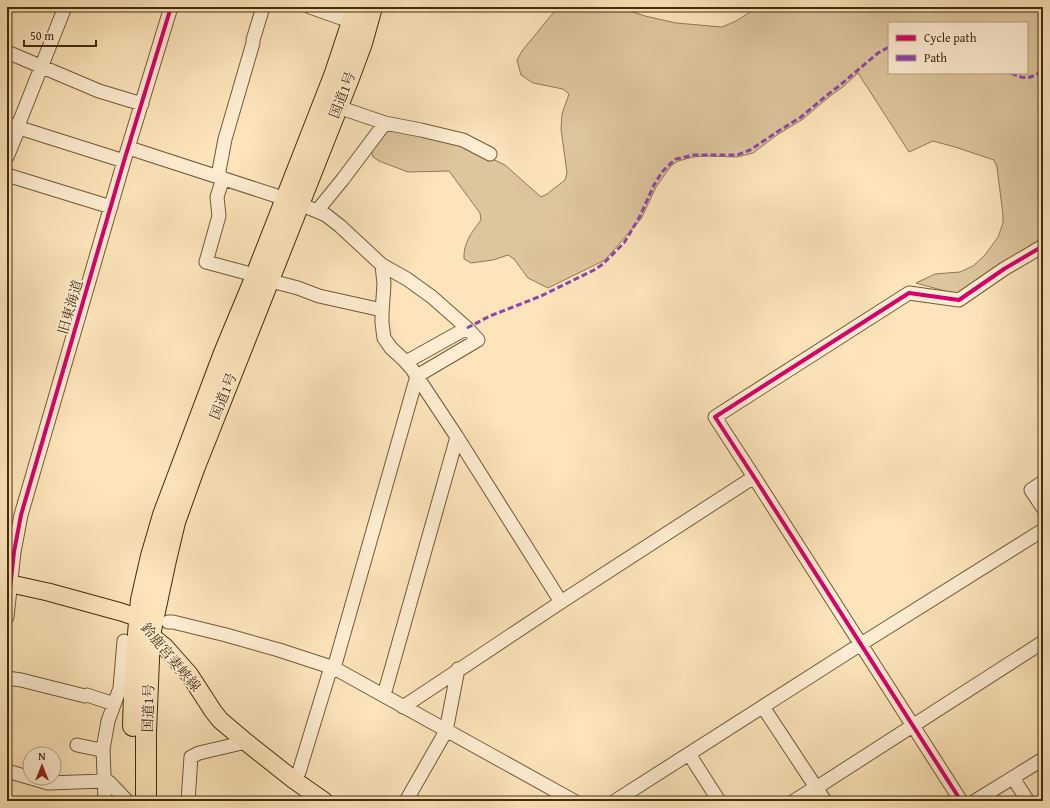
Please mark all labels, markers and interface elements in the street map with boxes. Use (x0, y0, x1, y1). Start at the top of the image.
scale bar (24, 22, 96, 48)
legend (888, 22, 1028, 74)
text: 50 m (30, 27, 54, 44)
text: Cycle path (924, 29, 977, 46)
text: Path (924, 49, 947, 66)
street label: 国道1号 (324, 69, 360, 121)
street label: 旧東海道 (53, 277, 87, 337)
street label: 国道1号 (205, 370, 241, 422)
street label: 鈴鹿宮妻峡線 (136, 618, 206, 696)
street label: 国道1号 (137, 683, 159, 733)
north arrow (22, 746, 62, 786)
text: N (38, 748, 46, 764)

